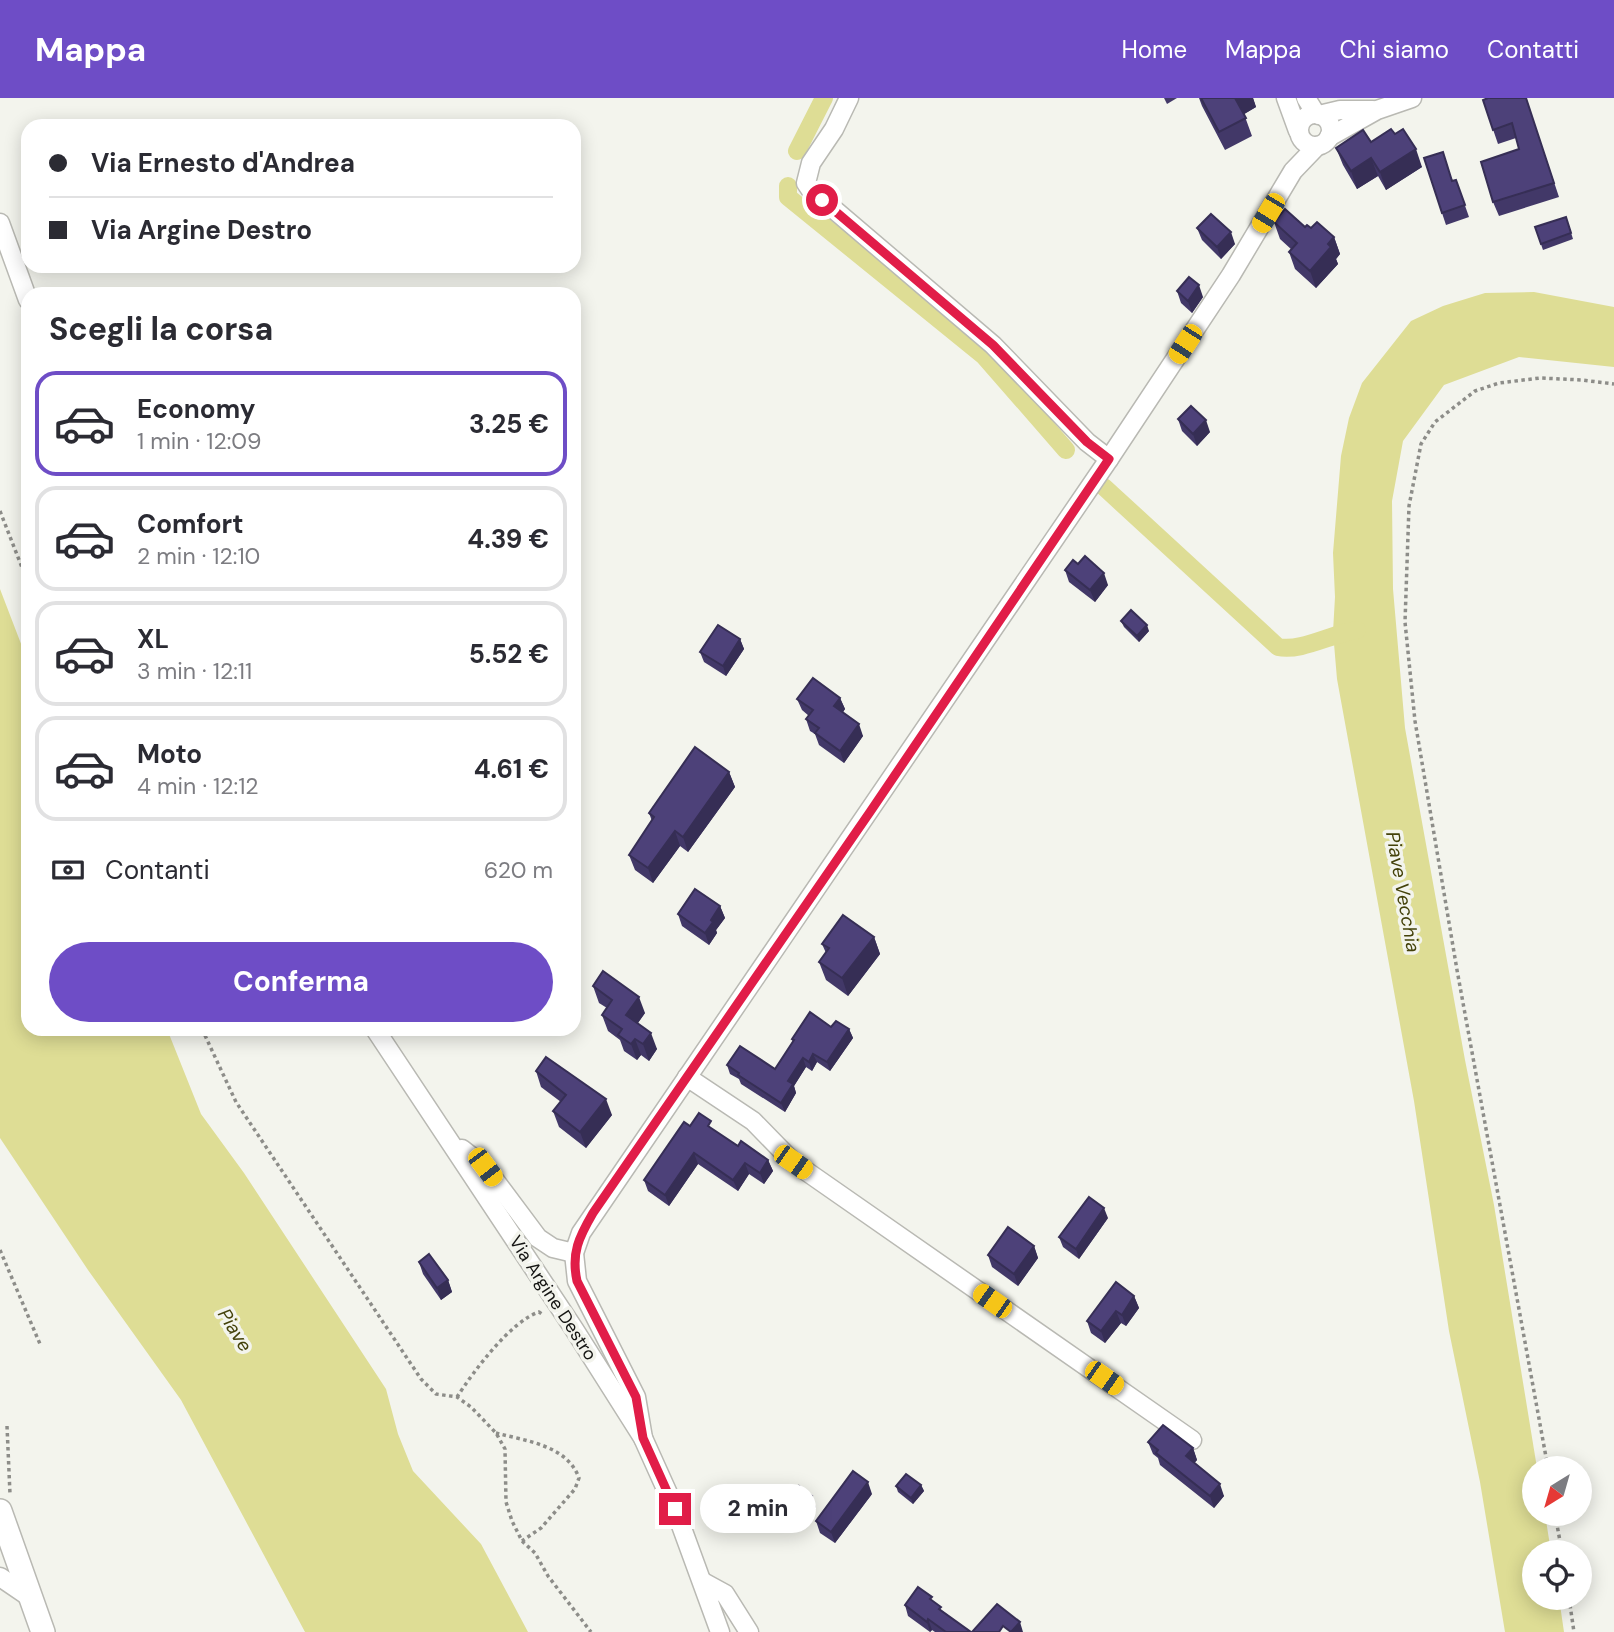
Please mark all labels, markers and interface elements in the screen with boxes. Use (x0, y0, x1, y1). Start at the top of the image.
text: Mappa (35, 28, 146, 71)
text: Home (1121, 34, 1187, 65)
text: Mappa (1225, 34, 1301, 65)
text: Chi siamo (1339, 34, 1449, 65)
text: Contatti (1487, 34, 1579, 65)
text: Via Ernesto d'Andrea (91, 146, 355, 180)
route start (806, 184, 838, 216)
car (1249, 190, 1288, 236)
text: Via Argine Destro (91, 213, 312, 247)
text: Scegli la corsa (49, 308, 273, 350)
car (1165, 321, 1206, 367)
icon: car (53, 392, 116, 455)
text: Economy (137, 392, 255, 426)
text: 3.25 € (469, 407, 549, 441)
text: 1 min · 12:09 (137, 426, 262, 456)
icon: car (53, 507, 116, 570)
text: Comfort (137, 507, 243, 541)
text: 4.39 € (467, 522, 549, 556)
text: 2 min · 12:10 (137, 541, 260, 571)
icon: car (53, 622, 116, 685)
text: XL (137, 622, 169, 656)
text: 5.52 € (469, 637, 549, 671)
text: 3 min · 12:11 (137, 656, 252, 686)
icon: car (53, 737, 116, 800)
text: Moto (137, 737, 202, 771)
text: 4.61 € (474, 752, 549, 786)
text: 4 min · 12:12 (137, 771, 259, 801)
water label: Piave Vecchia (1380, 830, 1426, 954)
icon: cash (49, 851, 87, 889)
text: Contanti (105, 853, 210, 887)
text: 620 m (484, 855, 553, 885)
button: Conferma (49, 942, 553, 1022)
car (770, 1141, 817, 1183)
car (464, 1144, 507, 1190)
street label: Via Argine Destro (504, 1231, 602, 1365)
car (969, 1280, 1016, 1322)
water label: Piave (212, 1304, 258, 1356)
car (1081, 1357, 1128, 1399)
north arrow (1522, 1456, 1592, 1526)
map controls (1522, 1456, 1592, 1610)
callout: 2 min (700, 1484, 815, 1534)
route end (659, 1493, 691, 1525)
text: 2 min (728, 1493, 788, 1523)
button: locate (1522, 1540, 1592, 1610)

